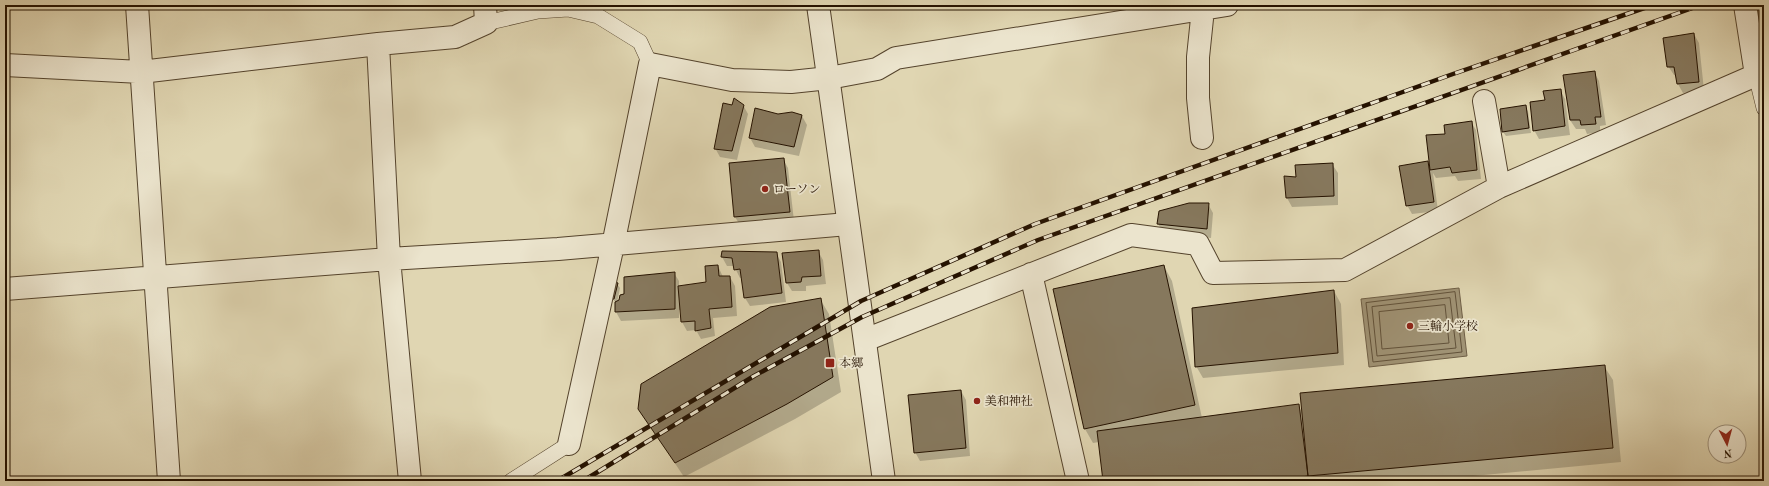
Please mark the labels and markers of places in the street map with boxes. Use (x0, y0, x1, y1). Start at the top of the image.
marker: ローソン (760, 184, 770, 194)
place label: ローソン (773, 184, 821, 196)
place label: 三輪小学校 (1418, 319, 1478, 333)
marker: 三輪小学校 (1405, 321, 1415, 331)
place label: 本郷 (839, 356, 864, 370)
marker: 本郷 (824, 357, 836, 369)
place label: 美和神社 (985, 394, 1033, 408)
marker: 美和神社 (972, 396, 982, 406)

